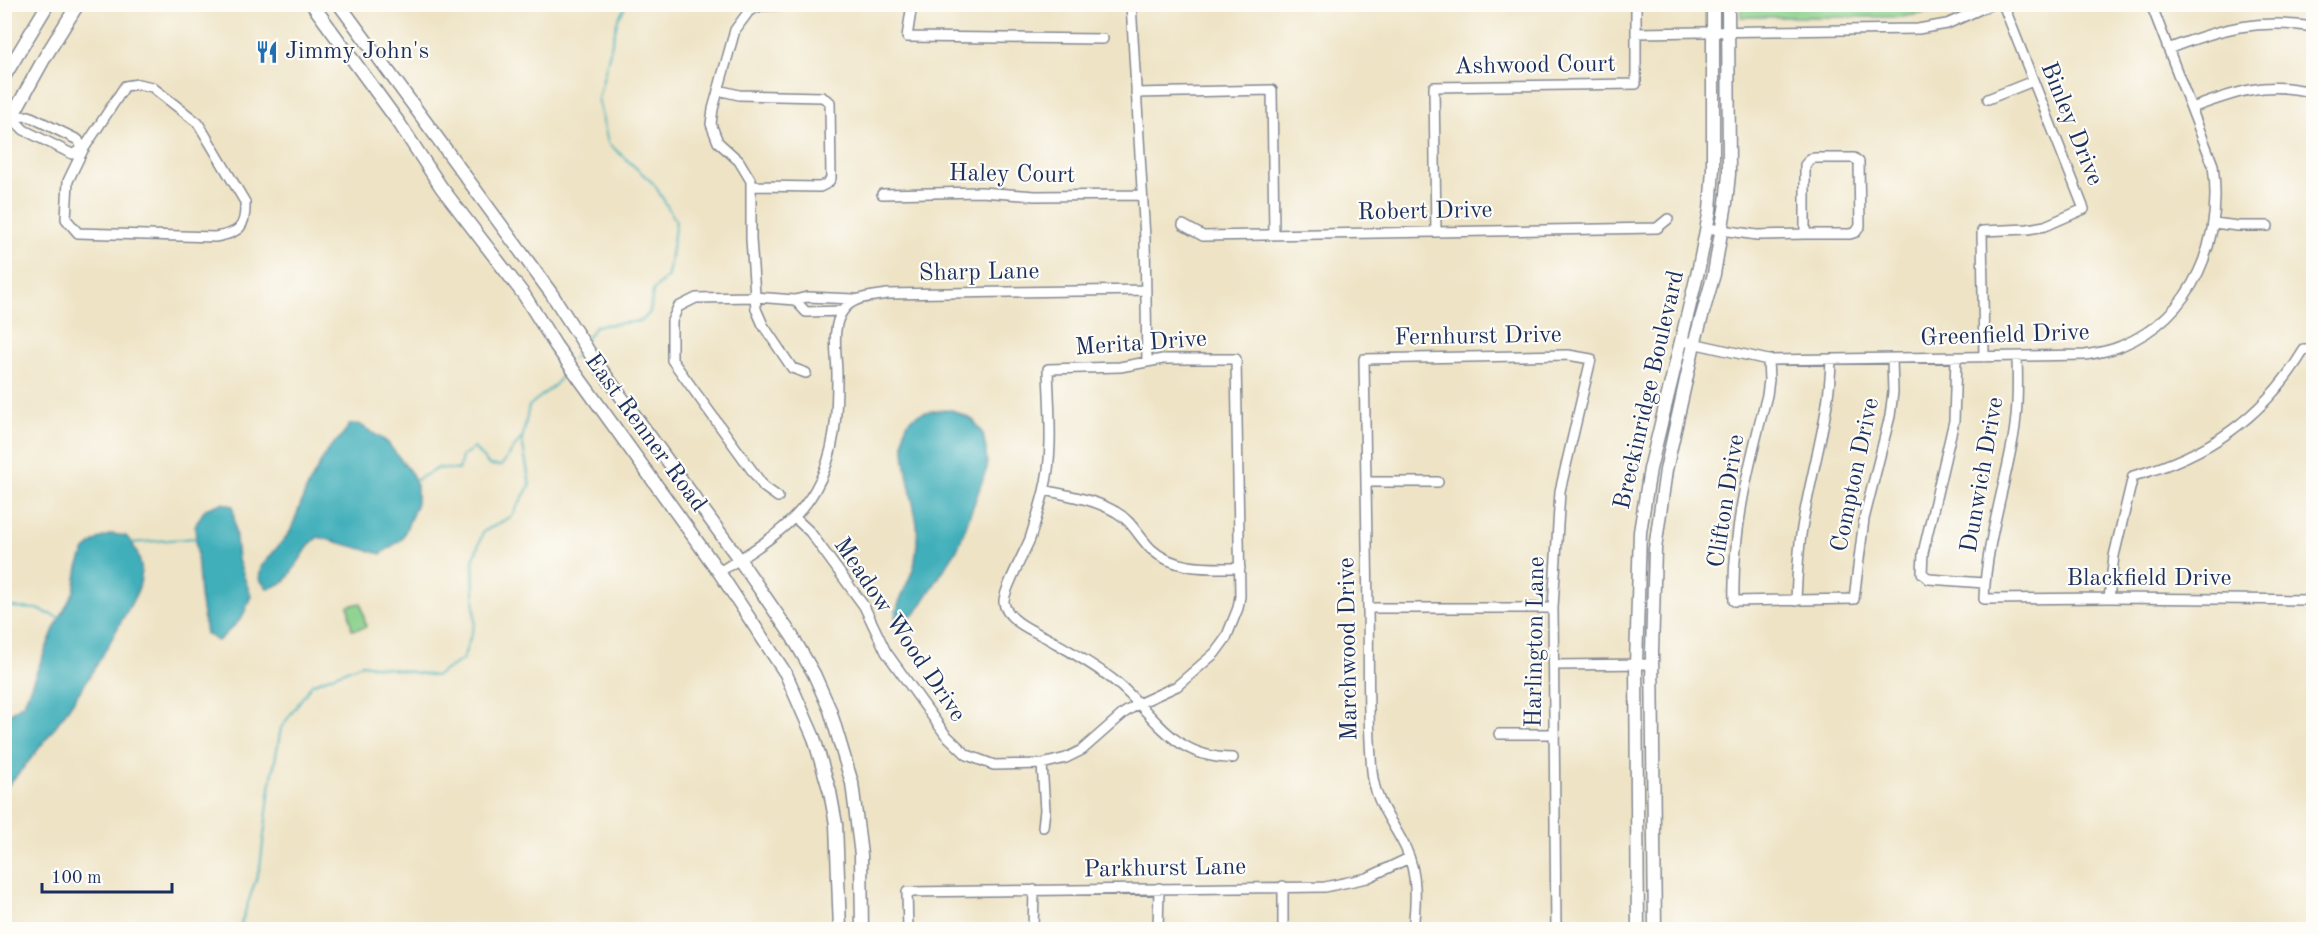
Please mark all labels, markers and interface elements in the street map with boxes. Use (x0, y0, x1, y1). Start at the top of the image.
restaurant icon: Jimmy John's (254, 39, 280, 65)
place label: Jimmy John's (285, 40, 429, 64)
street label: Ashwood Court (1454, 53, 1616, 79)
street label: Binley Drive (2035, 59, 2107, 189)
street label: Haley Court (948, 162, 1076, 188)
street label: Robert Drive (1357, 199, 1493, 225)
street label: Sharp Lane (918, 260, 1040, 286)
street label: Breckinridge Boulevard (1611, 268, 1689, 512)
street label: Greenfield Drive (1920, 321, 2090, 351)
street label: Fernhurst Drive (1394, 324, 1562, 350)
street label: Merita Drive (1074, 327, 1208, 361)
street label: East Renner Road (580, 349, 710, 517)
street label: Dunwich Drive (1958, 395, 2008, 555)
street label: Compton Drive (1828, 396, 1884, 554)
street label: Clifton Drive (1705, 433, 1749, 569)
street label: Meadow Wood Drive (829, 534, 969, 726)
street label: Harlington Lane (1523, 556, 1549, 728)
street label: Marchwood Drive (1335, 557, 1363, 741)
street label: Blackfield Drive (2067, 567, 2231, 591)
scale bar (42, 856, 172, 894)
street label: Parkhurst Lane (1083, 856, 1247, 882)
text: 100 m (51, 869, 102, 887)

